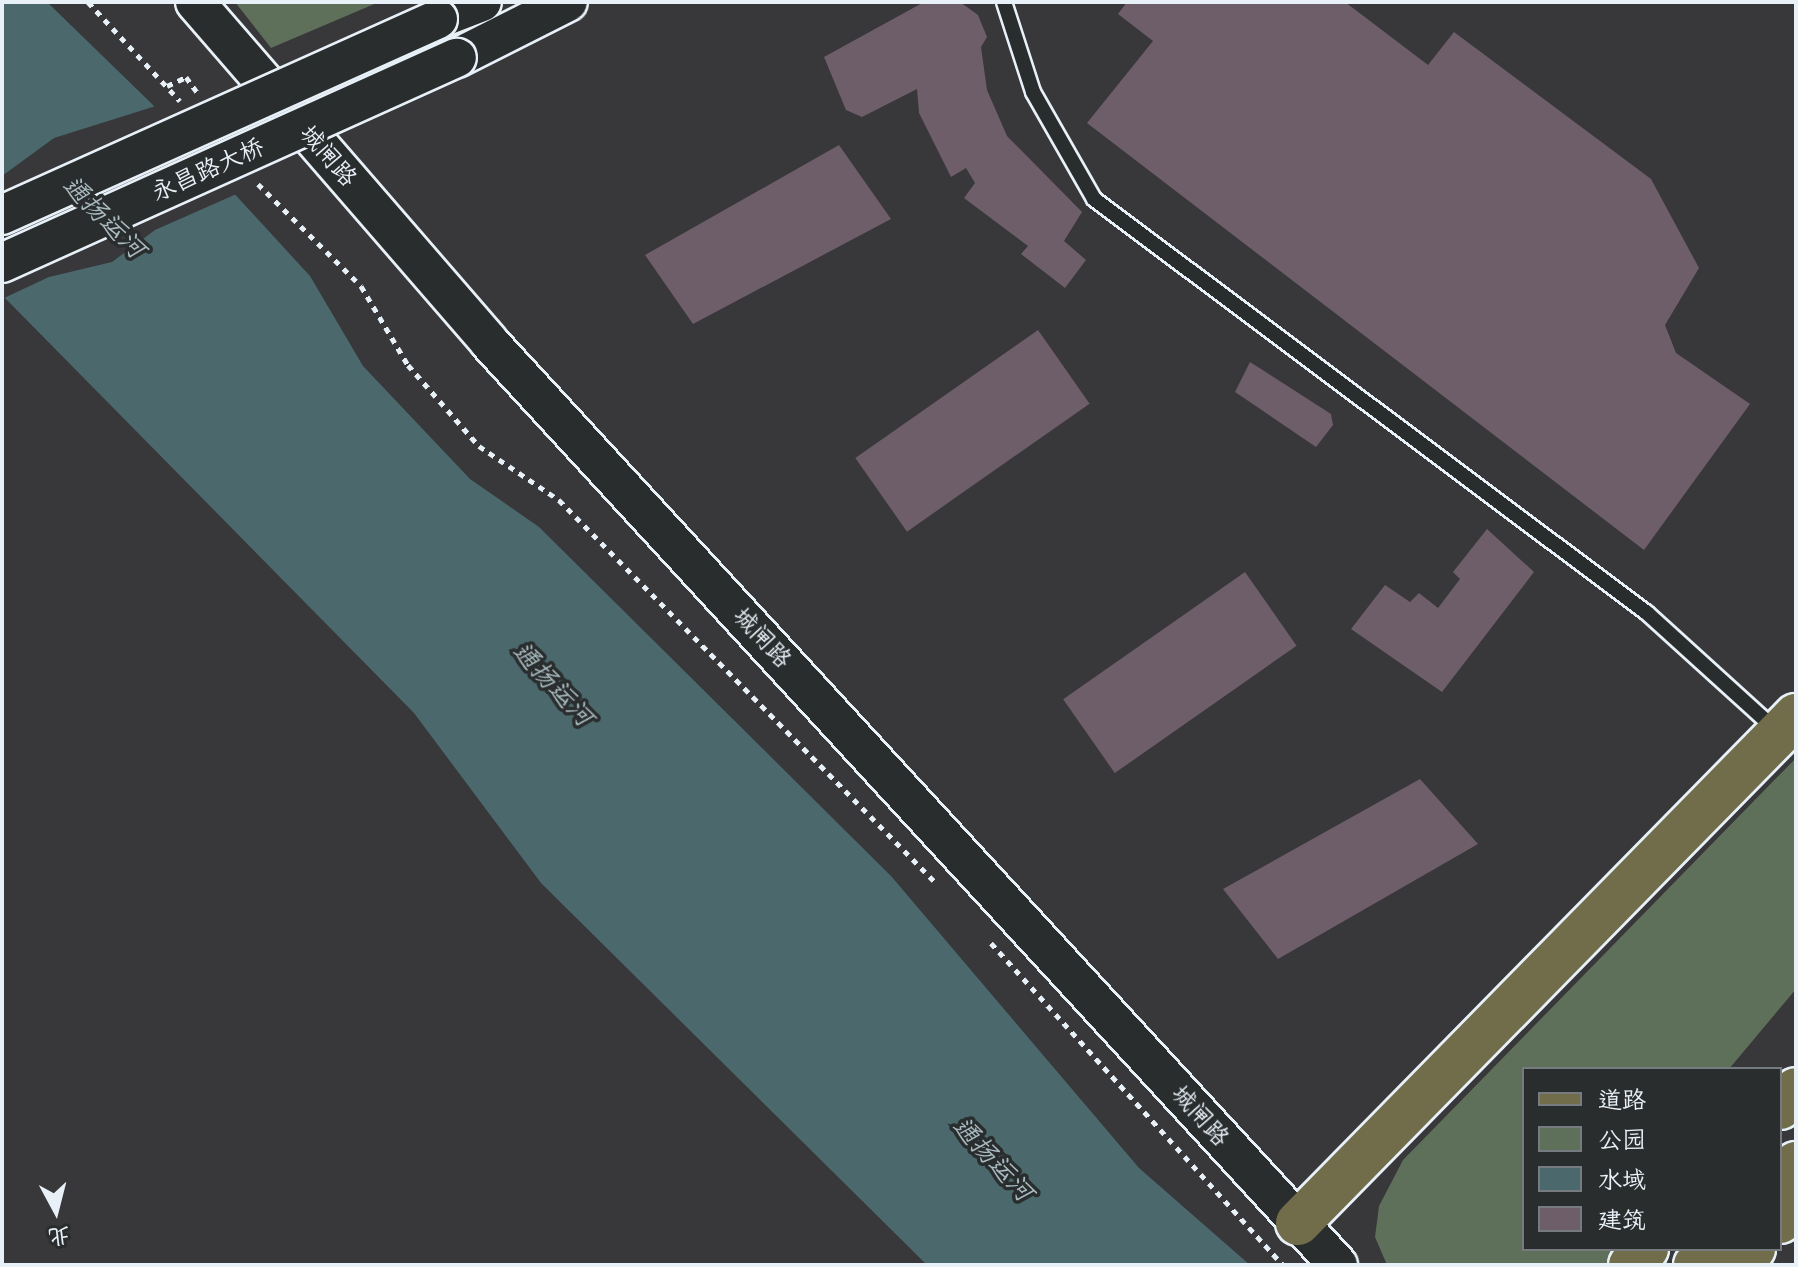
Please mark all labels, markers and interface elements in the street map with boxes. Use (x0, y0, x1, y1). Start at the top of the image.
street label: 城闸路 (294, 119, 362, 193)
street label: 永昌路大桥 (147, 132, 269, 208)
water label: 通扬运河 (55, 170, 151, 266)
street label: 城闸路 (727, 602, 797, 674)
water label: 通扬运河 (505, 636, 599, 734)
legend (1522, 1067, 1782, 1251)
street label: 城闸路 (1165, 1080, 1235, 1152)
text: 道路 (1598, 1086, 1646, 1115)
water label: 通扬运河 (945, 1111, 1039, 1209)
text: 公园 (1598, 1126, 1646, 1155)
text: 水域 (1598, 1166, 1646, 1195)
north arrow (16, 1171, 96, 1251)
text: 建筑 (1598, 1206, 1646, 1235)
text: 北 (46, 1221, 72, 1250)

